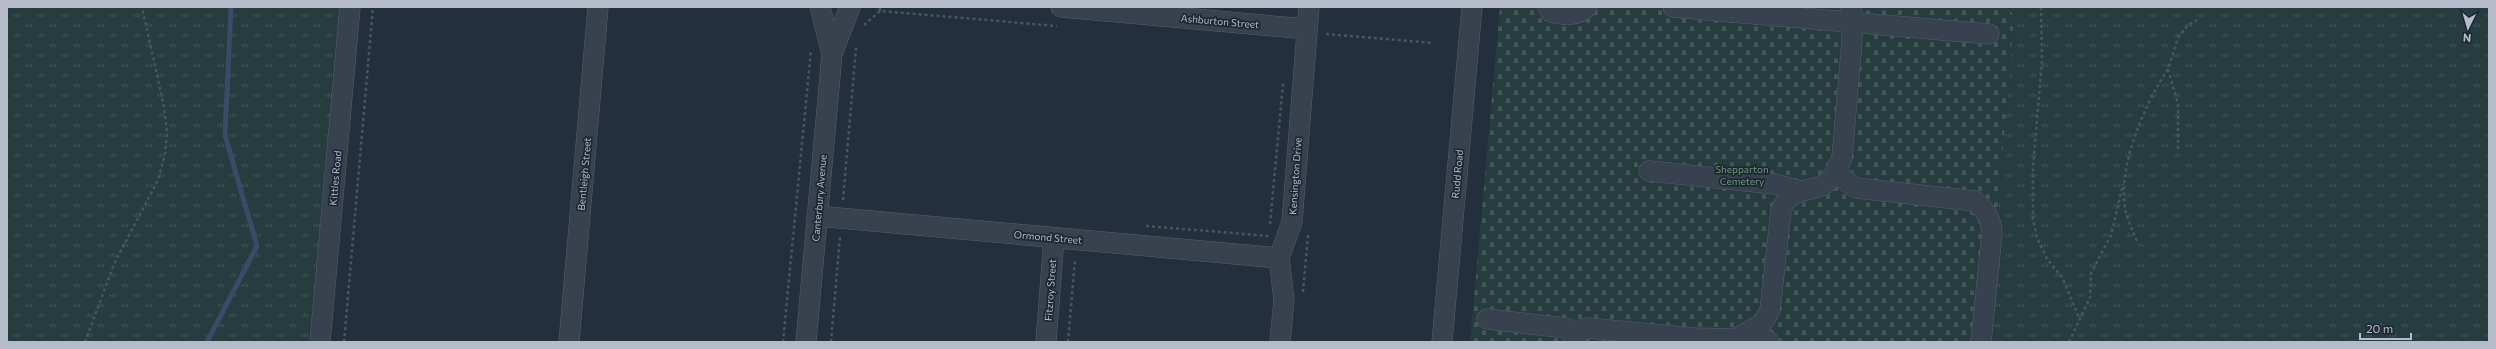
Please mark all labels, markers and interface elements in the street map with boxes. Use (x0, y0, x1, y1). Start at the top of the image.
north arrow (2448, 8, 2488, 48)
street label: Ashburton Street (1180, 12, 1260, 30)
text: N (2462, 32, 2472, 45)
street label: Bentleigh Street (575, 137, 593, 211)
street label: Kensington Drive (1286, 137, 1304, 215)
street label: Rudd Road (1449, 149, 1465, 199)
street label: Kittles Road (327, 150, 343, 206)
street label: Canterbury Avenue (809, 154, 829, 242)
park label: Shepparton Cemetery (1715, 163, 1769, 187)
street label: Ormond Street (1013, 228, 1083, 246)
street label: Fitzroy Street (1042, 258, 1058, 322)
scale bar (2360, 315, 2411, 341)
text: 20 m (2366, 321, 2393, 335)

